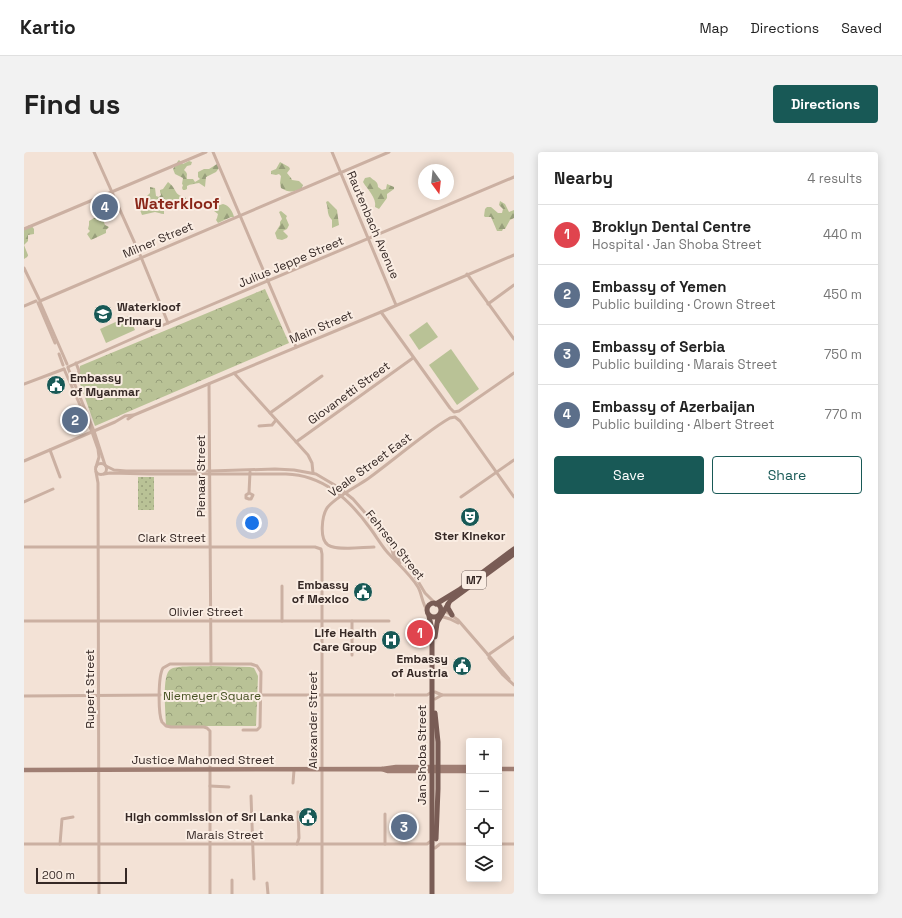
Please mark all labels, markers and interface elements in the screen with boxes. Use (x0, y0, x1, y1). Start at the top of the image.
text: Kartio (20, 15, 76, 40)
text: Map (699, 19, 729, 37)
text: Directions (751, 19, 819, 37)
text: Saved (841, 19, 882, 37)
button: Directions (773, 85, 878, 123)
text: Find us (24, 86, 121, 122)
north arrow (418, 164, 454, 200)
text: Nearby (554, 167, 613, 189)
street label: Rautenbach Avenue (343, 169, 403, 281)
text: 4 results (807, 170, 862, 187)
pin: 4 (92, 192, 118, 222)
district label: Waterkloof (134, 193, 220, 214)
text: Broklyn Dental Centre (592, 217, 751, 236)
street label: Milner Street (120, 218, 196, 262)
text: 1 (564, 226, 570, 243)
text: 440 m (823, 226, 862, 243)
street label: Julius Jeppe Street (236, 233, 346, 291)
text: Hospital · Jan Shoba Street (592, 236, 762, 253)
text: Embassy of Yemen (592, 277, 727, 296)
text: 2 (563, 286, 571, 303)
text: 450 m (823, 286, 862, 303)
text: Public building · Crown Street (592, 296, 776, 313)
place label: Waterkloof Primary (117, 299, 181, 329)
school or university icon: Waterkloof Primary (92, 303, 114, 325)
street label: Main Street (287, 306, 355, 348)
text: Embassy of Serbia (592, 337, 725, 356)
text: 3 (563, 346, 571, 363)
text: 750 m (824, 346, 862, 363)
text: Public building · Marais Street (592, 356, 777, 373)
street label: Giovanetti Street (305, 358, 393, 428)
place label: Embassy of Myanmar (70, 370, 140, 400)
public building icon: Embassy of Myanmar (45, 374, 67, 396)
text: Embassy of Azerbaijan (592, 397, 755, 416)
pin: 2 (62, 405, 88, 435)
text: 4 (563, 406, 571, 423)
text: 770 m (825, 406, 862, 423)
text: Public building · Albert Street (592, 416, 775, 433)
street label: Veale Street East (325, 429, 415, 501)
street label: Pienaar Street (193, 435, 209, 517)
button: Save (554, 456, 704, 494)
button: Share (712, 456, 862, 494)
theatre icon: Ster Kinekor (459, 506, 481, 528)
street label: Fehrsen Street (362, 507, 428, 583)
your location (242, 513, 262, 533)
place label: Ster Kinekor (435, 528, 506, 544)
street label: Clark Street (138, 530, 206, 546)
road number: M7 (462, 571, 486, 589)
place label: Embassy of Mexico (292, 577, 349, 607)
public building icon: Embassy of Mexico (352, 581, 374, 603)
street label: Olivier Street (169, 604, 243, 620)
pin: 1 (407, 618, 433, 648)
place label: Life Health Care Group (313, 625, 377, 655)
hospital icon: Life Health Care Group (380, 629, 402, 651)
street label: Rupert Street (82, 649, 98, 729)
place label: Embassy of Austria (391, 651, 448, 681)
public building icon: Embassy of Austria (451, 655, 473, 677)
street label: Alexander Street (305, 671, 321, 769)
park label: Niemeyer Square (163, 688, 261, 704)
street label: Jan Shoba Street (414, 705, 430, 805)
map controls (466, 738, 502, 882)
button: + (466, 738, 502, 774)
street label: Justice Mahomed Street (131, 752, 275, 768)
button: − (466, 774, 502, 810)
public building icon: High commission of Sri Lanka (297, 806, 319, 828)
place label: High commission of Sri Lanka (125, 809, 294, 825)
button: locate (466, 810, 502, 846)
pin: 3 (391, 812, 417, 842)
street label: Marais Street (186, 827, 264, 843)
button: layers (466, 846, 502, 882)
scale bar (36, 866, 127, 885)
text: 200 m (42, 868, 75, 882)

